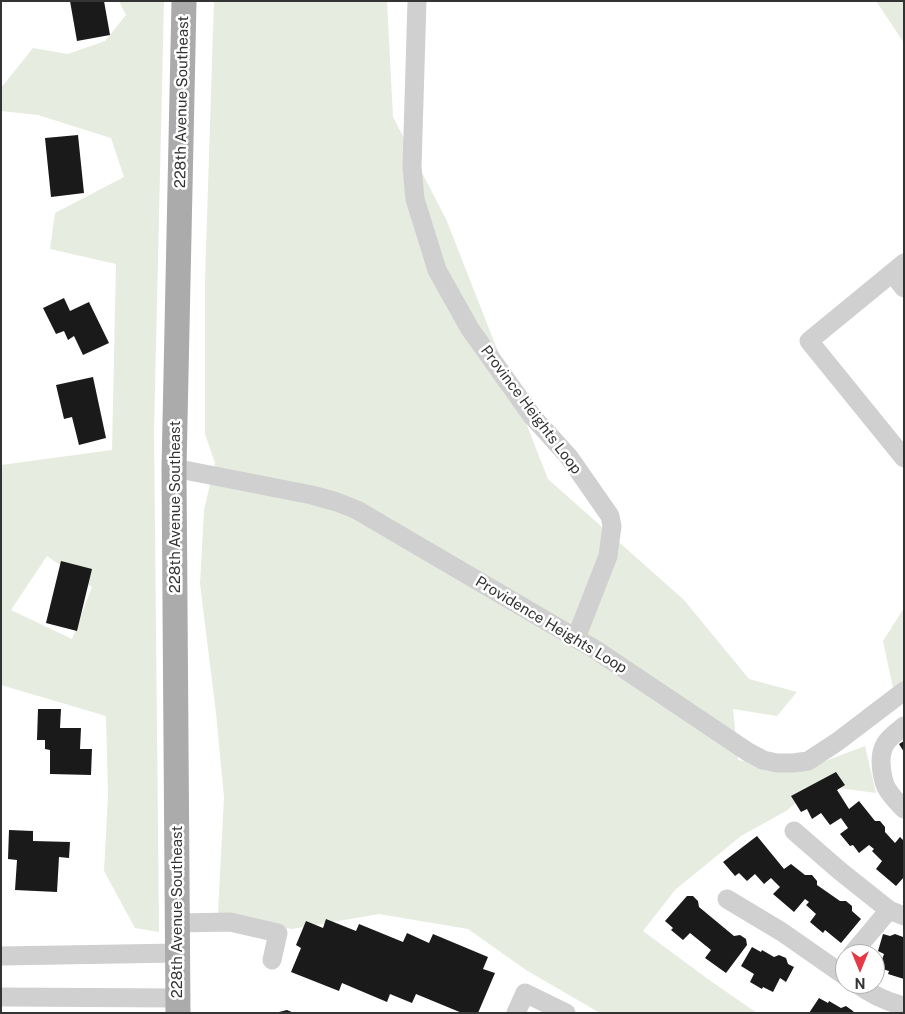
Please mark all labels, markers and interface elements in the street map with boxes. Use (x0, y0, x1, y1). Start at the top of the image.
street label: 228th Avenue Southeast (171, 16, 193, 188)
street label: Province Heights Loop (477, 342, 585, 478)
street label: 228th Avenue Southeast (166, 421, 184, 593)
street label: Providence Heights Loop (472, 573, 630, 677)
street label: 228th Avenue Southeast (168, 826, 186, 998)
north arrow (835, 944, 885, 994)
text: N (855, 975, 865, 991)

